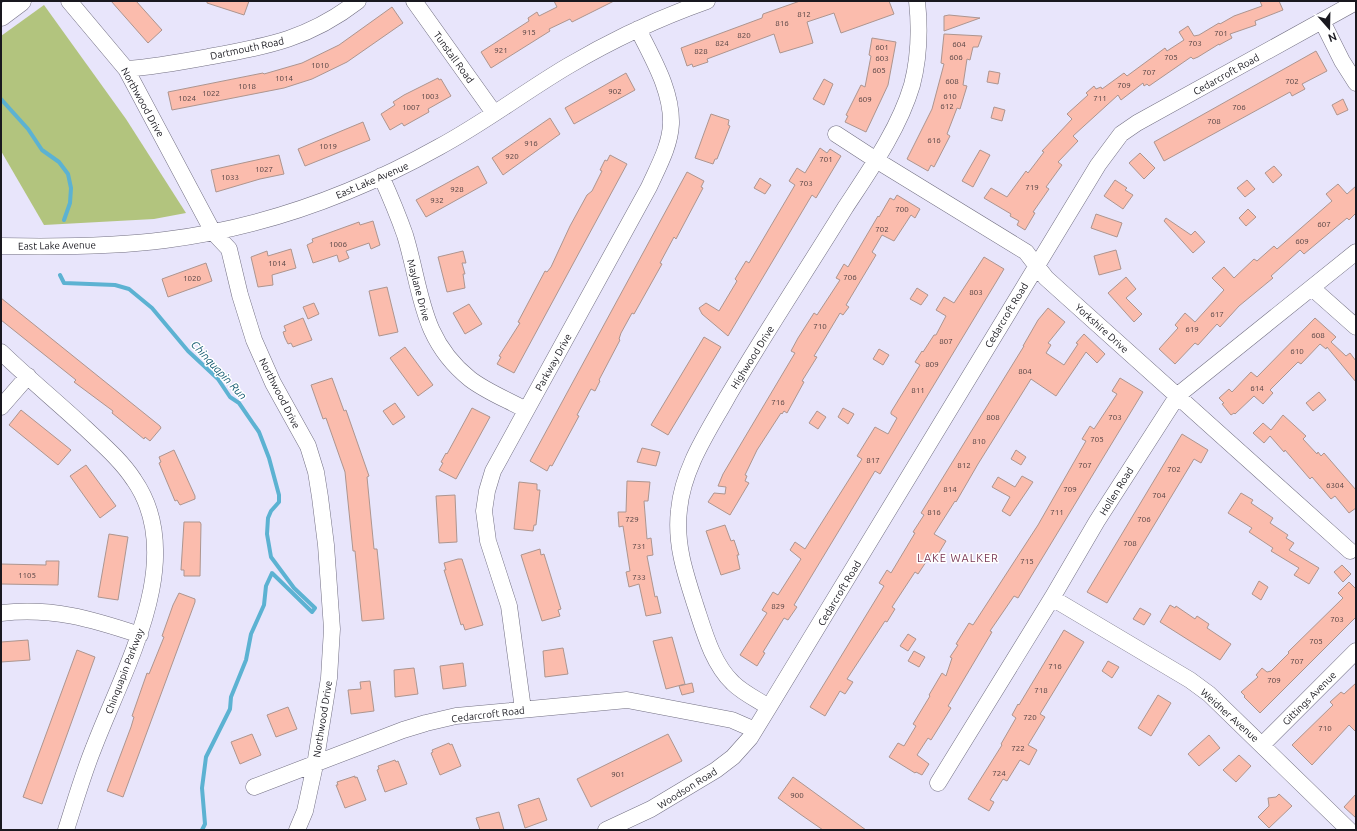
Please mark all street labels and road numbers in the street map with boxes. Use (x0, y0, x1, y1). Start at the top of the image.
street label: Tunstall Road (431, 30, 476, 85)
street label: Dartmouth Road (209, 35, 285, 62)
street label: Cedarcroft Road (1191, 52, 1261, 97)
street label: Northwood Drive (119, 66, 166, 139)
street label: East Lake Avenue (334, 160, 410, 201)
street label: East Lake Avenue (18, 239, 96, 252)
street label: Maylane Drive (405, 258, 432, 322)
street label: Cedarcroft Road (983, 281, 1030, 350)
street label: Yorkshire Drive (1073, 302, 1131, 355)
street label: Highwood Drive (729, 324, 776, 391)
street label: Parkway Drive (533, 332, 574, 393)
street label: Northwood Drive (257, 356, 302, 430)
street label: Hollen Road (1097, 465, 1136, 517)
street label: Cedarcroft Road (816, 559, 863, 628)
street label: Chinquapin Parkway (103, 627, 146, 715)
street label: Gittings Avenue (1280, 669, 1338, 727)
street label: Northwood Drive (311, 680, 334, 758)
street label: Weidner Avenue (1199, 687, 1261, 744)
street label: Cedarcroft Road (451, 705, 525, 724)
street label: Woodson Road (656, 766, 719, 811)

